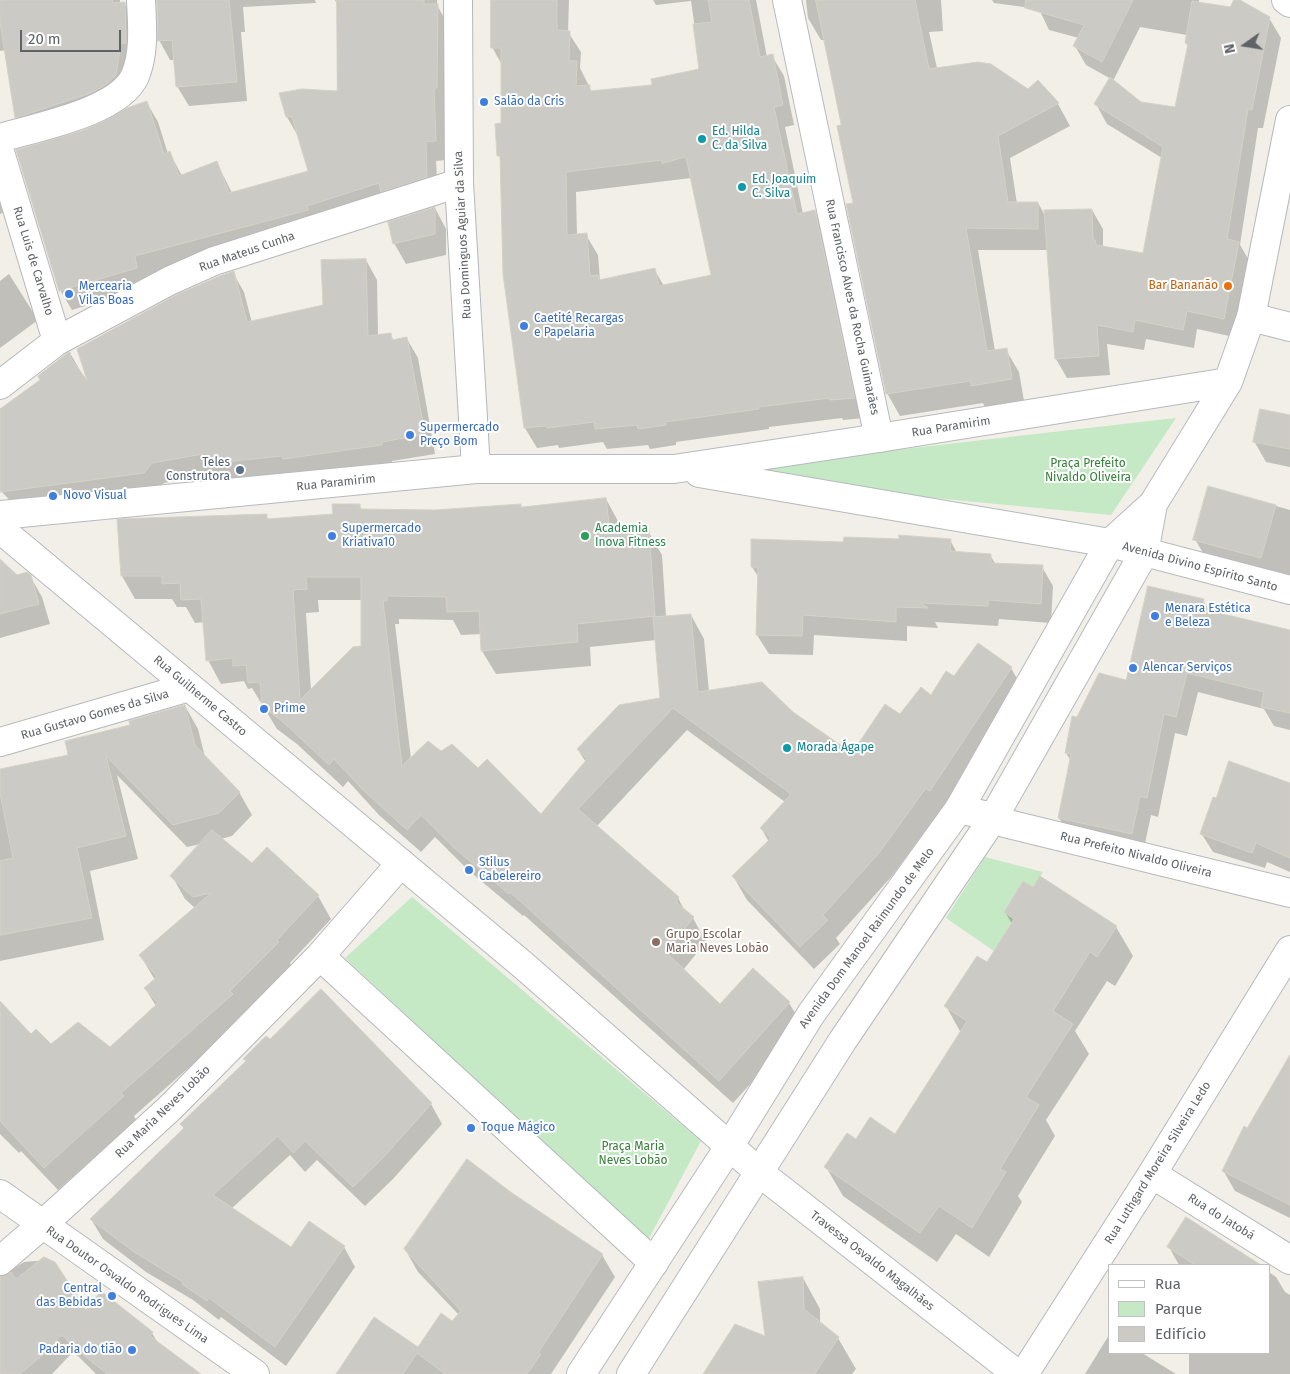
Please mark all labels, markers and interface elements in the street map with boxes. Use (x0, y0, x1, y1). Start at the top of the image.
scale bar (22, 20, 124, 52)
north arrow (1220, 20, 1270, 70)
text: 20 m (28, 30, 61, 48)
text: N (1221, 42, 1239, 55)
place label: Salão da Cris (494, 95, 564, 109)
marker: Salão da Cris (478, 96, 490, 108)
place label: Ed. Hilda C. da Silva (712, 125, 767, 153)
marker: Ed. Hilda C. da Silva (696, 133, 708, 145)
street label: Rua Dominguos Aguiar da Silva (451, 151, 475, 319)
place label: Ed. Joaquim C. Silva (752, 173, 816, 201)
marker: Ed. Joaquim C. Silva (736, 181, 748, 193)
street label: Rua Francisco Alves da Rocha Guimarães (822, 198, 882, 416)
street label: Rua Luis de Carvalho (10, 205, 56, 317)
street label: Rua Mateus Cunha (197, 229, 297, 275)
place label: Bar Bananão (1148, 279, 1218, 293)
place label: Mercearia Vilas Boas (79, 280, 134, 308)
marker: Bar Bananão (1222, 280, 1234, 292)
marker: Mercearia Vilas Boas (63, 288, 75, 300)
place label: Caetité Recargas e Papelaria (534, 312, 623, 340)
marker: Caetité Recargas e Papelaria (518, 320, 530, 332)
street label: Rua Paramirim (911, 414, 991, 440)
place label: Supermercado Preço Bom (420, 421, 499, 449)
marker: Supermercado Preço Bom (404, 429, 416, 441)
place label: Teles Construtora (166, 456, 230, 484)
park label: Praça Prefeito Nivaldo Oliveira (1045, 457, 1131, 485)
marker: Teles Construtora (234, 464, 246, 476)
street label: Rua Paramirim (296, 472, 376, 494)
place label: Novo Visual (63, 489, 127, 503)
marker: Novo Visual (47, 490, 59, 502)
place label: Supermercado Kriativa10 (342, 522, 421, 550)
place label: Academia Inova Fitness (595, 522, 666, 550)
marker: Supermercado Kriativa10 (326, 530, 338, 542)
marker: Academia Inova Fitness (579, 530, 591, 542)
street label: Avenida Divino Espírito Santo (1121, 539, 1279, 595)
place label: Menara Estética e Beleza (1165, 602, 1251, 630)
marker: Menara Estética e Beleza (1149, 610, 1161, 622)
street label: Rua Guilherme Castro (150, 653, 250, 739)
place label: Alencar Serviços (1143, 661, 1232, 675)
marker: Alencar Serviços (1127, 662, 1139, 674)
street label: Rua Gustavo Gomes da Silva (19, 687, 171, 743)
place label: Prime (274, 702, 306, 716)
marker: Prime (258, 703, 270, 715)
place label: Morada Ágape (797, 741, 874, 755)
marker: Morada Ágape (781, 742, 793, 754)
street label: Rua Prefeito Nivaldo Oliveira (1059, 829, 1213, 881)
street label: Avenida Dom Manoel Raimundo de Melo (797, 845, 937, 1031)
place label: Stilus Cabelereiro (479, 856, 541, 884)
marker: Stilus Cabelereiro (463, 864, 475, 876)
place label: Grupo Escolar Maria Neves Lobão (666, 928, 769, 956)
marker: Grupo Escolar Maria Neves Lobão (650, 936, 662, 948)
street label: Rua Maria Neves Lobão (112, 1063, 214, 1161)
street label: Rua Luthgard Moreira Silveira Ledo (1102, 1079, 1214, 1247)
place label: Toque Mágico (481, 1121, 555, 1135)
marker: Toque Mágico (465, 1122, 477, 1134)
park label: Praça Maria Neves Lobão (598, 1140, 668, 1168)
street label: Rua do Jatobá (1185, 1191, 1257, 1243)
street label: Travessa Osvaldo Magalhães (807, 1208, 937, 1314)
street label: Rua Doutor Osvaldo Rodrigues Lima (43, 1223, 211, 1347)
legend (1108, 1264, 1270, 1354)
text: Rua (1155, 1275, 1181, 1293)
place label: Central das Bebidas (36, 1282, 102, 1310)
marker: Central das Bebidas (106, 1290, 118, 1302)
text: Parque (1155, 1300, 1202, 1318)
text: Edifício (1155, 1325, 1206, 1343)
place label: Padaria do tião (39, 1343, 122, 1357)
marker: Padaria do tião (126, 1344, 138, 1356)

